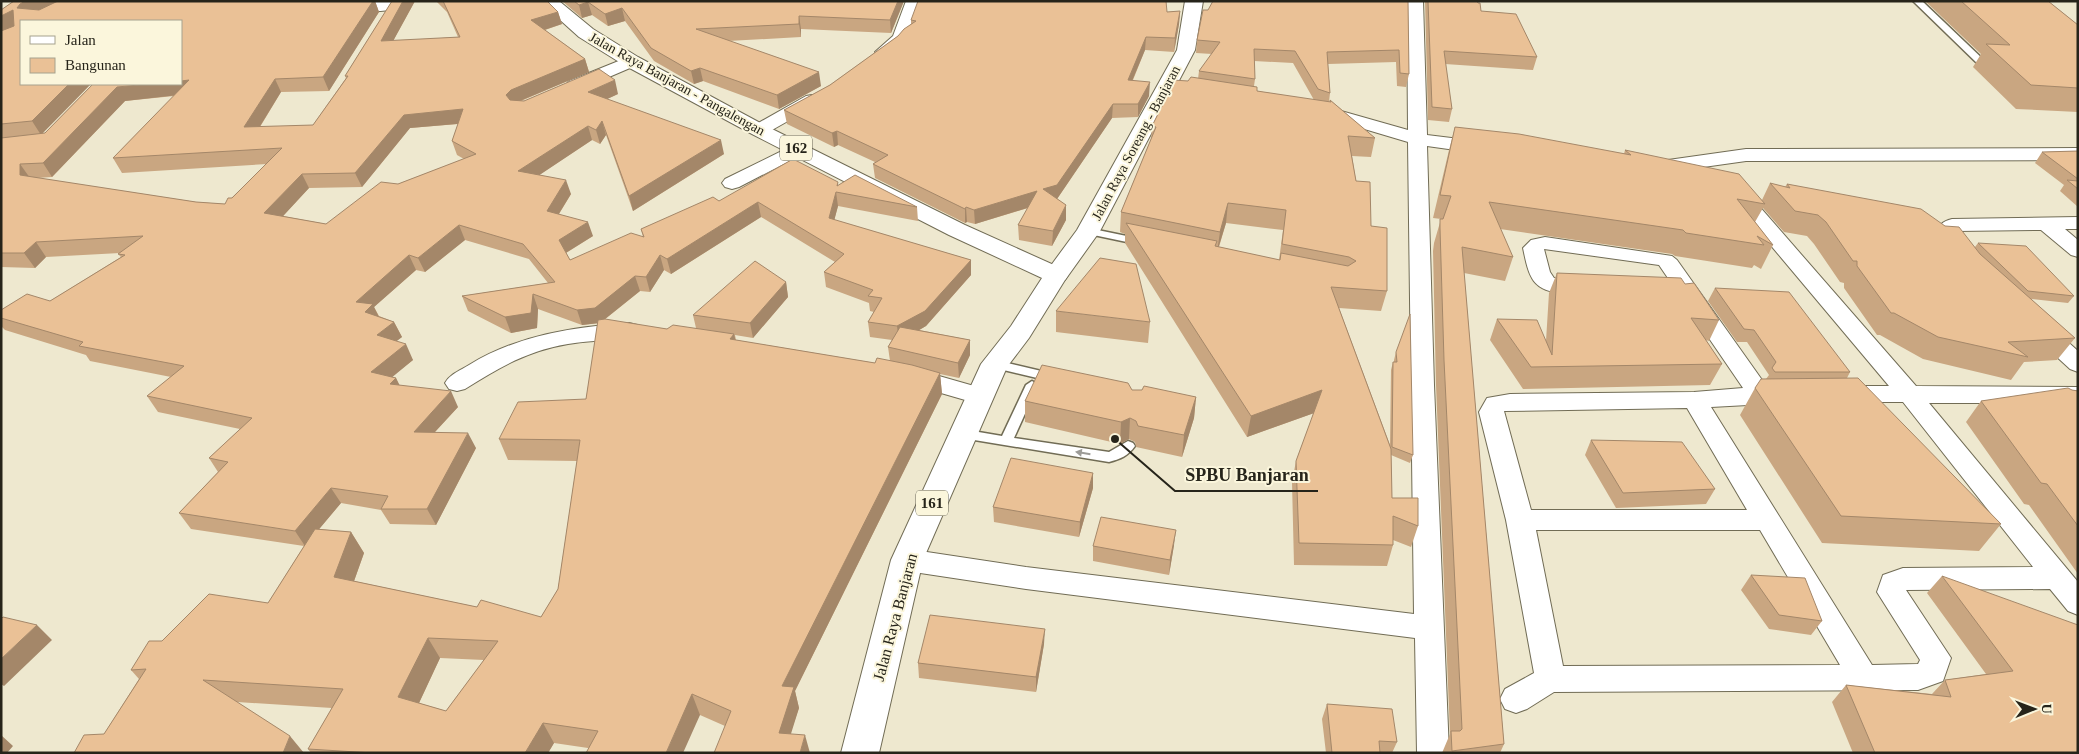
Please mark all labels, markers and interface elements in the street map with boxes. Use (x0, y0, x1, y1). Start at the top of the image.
legend (20, 20, 182, 85)
street label: Jalan Raya Banjaran - Pangalengan (587, 29, 767, 139)
text: Jalan (65, 32, 96, 48)
text: Bangunan (65, 57, 126, 73)
street label: Jalan Raya Soreang - Banjaran (1089, 63, 1183, 223)
road number: 162 (780, 136, 812, 160)
one-way arrow (1075, 448, 1091, 456)
callout: SPBU Banjaran (1175, 458, 1318, 491)
text: SPBU Banjaran (1185, 465, 1309, 485)
road number: 161 (916, 490, 948, 516)
street label: Jalan Raya Banjaran (870, 551, 921, 683)
north arrow (2009, 684, 2059, 734)
text: U (2039, 704, 2054, 714)

